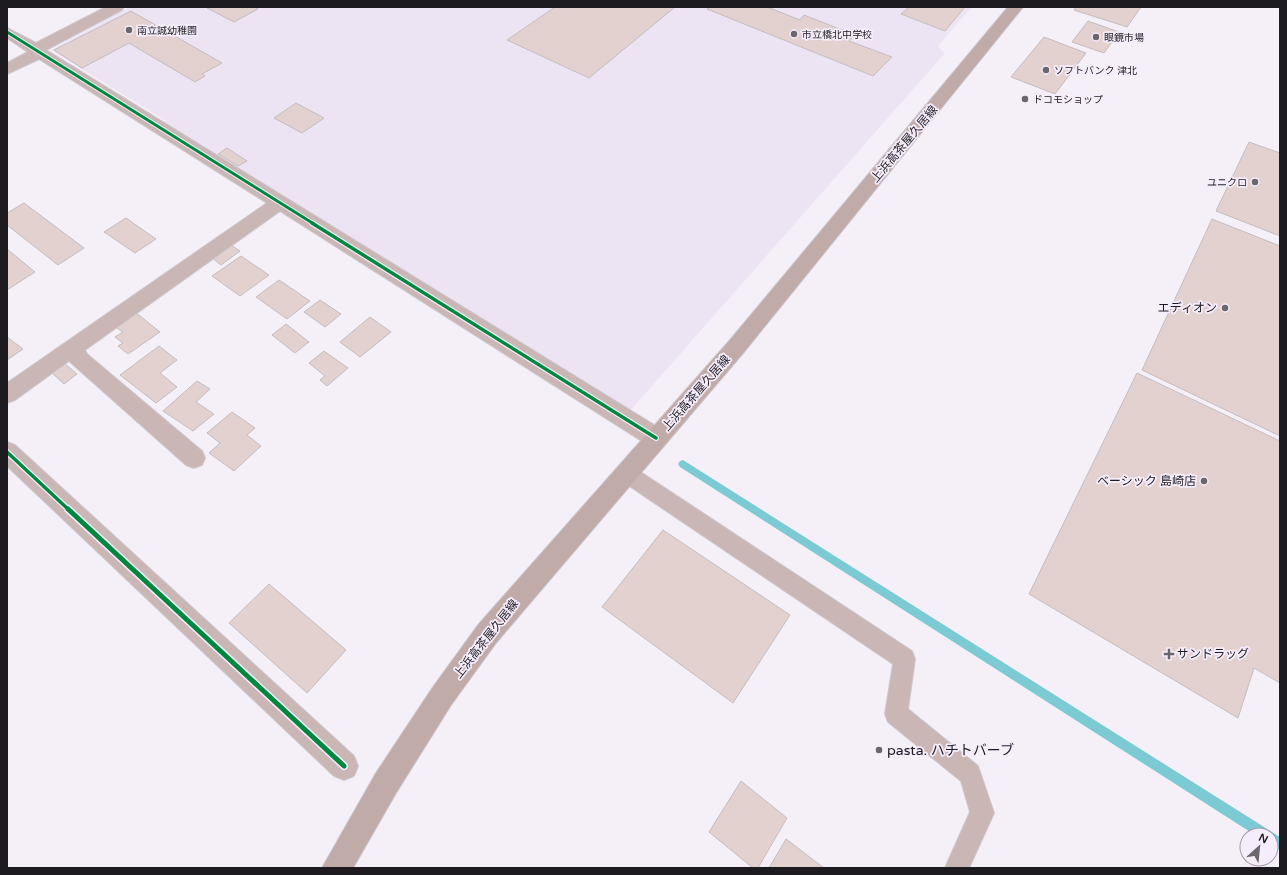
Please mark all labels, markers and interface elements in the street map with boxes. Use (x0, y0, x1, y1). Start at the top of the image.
marker: 南立誠幼稚園 (124, 25, 134, 35)
place label: 南立誠幼稚園 (137, 25, 197, 37)
marker: 市立橋北中学校 (789, 29, 799, 39)
place label: 市立橋北中学校 (802, 29, 872, 41)
marker: 眼鏡市場 (1091, 32, 1101, 42)
place label: 眼鏡市場 (1104, 32, 1144, 44)
marker: ソフトバンク 津北 (1041, 65, 1051, 75)
place label: ソフトバンク 津北 (1054, 65, 1137, 77)
marker: ドコモショップ (1020, 94, 1030, 104)
place label: ドコモショップ (1033, 94, 1103, 106)
street label: 上浜高茶屋久居線 (868, 103, 940, 185)
place label: ユニクロ (1207, 177, 1247, 189)
marker: ユニクロ (1250, 177, 1260, 187)
place label: エディオン (1158, 301, 1217, 315)
marker: エディオン (1220, 303, 1230, 313)
street label: 上浜高茶屋久居線 (659, 352, 733, 434)
place label: ベーシック 島崎店 (1097, 474, 1196, 488)
marker: ベーシック 島崎店 (1199, 476, 1209, 486)
street label: 上浜高茶屋久居線 (451, 597, 521, 681)
place label: サンドラッグ (1177, 647, 1249, 661)
marker: サンドラッグ (1164, 649, 1174, 659)
place label: pasta. ハチトバーブ (887, 742, 1014, 759)
marker: pasta. ハチトバーブ (874, 745, 884, 755)
north arrow (1239, 827, 1279, 867)
text: N (1256, 831, 1270, 846)

